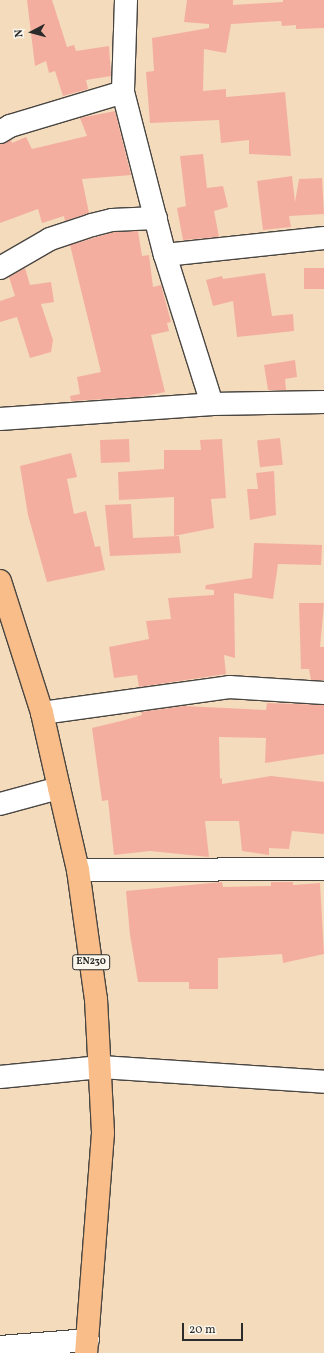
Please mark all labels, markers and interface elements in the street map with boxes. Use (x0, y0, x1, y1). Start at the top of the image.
north arrow (12, 12, 52, 52)
text: N (12, 29, 27, 38)
road number: EN230 (72, 954, 110, 970)
scale bar (184, 1315, 245, 1341)
text: 20 m (189, 1322, 216, 1338)

